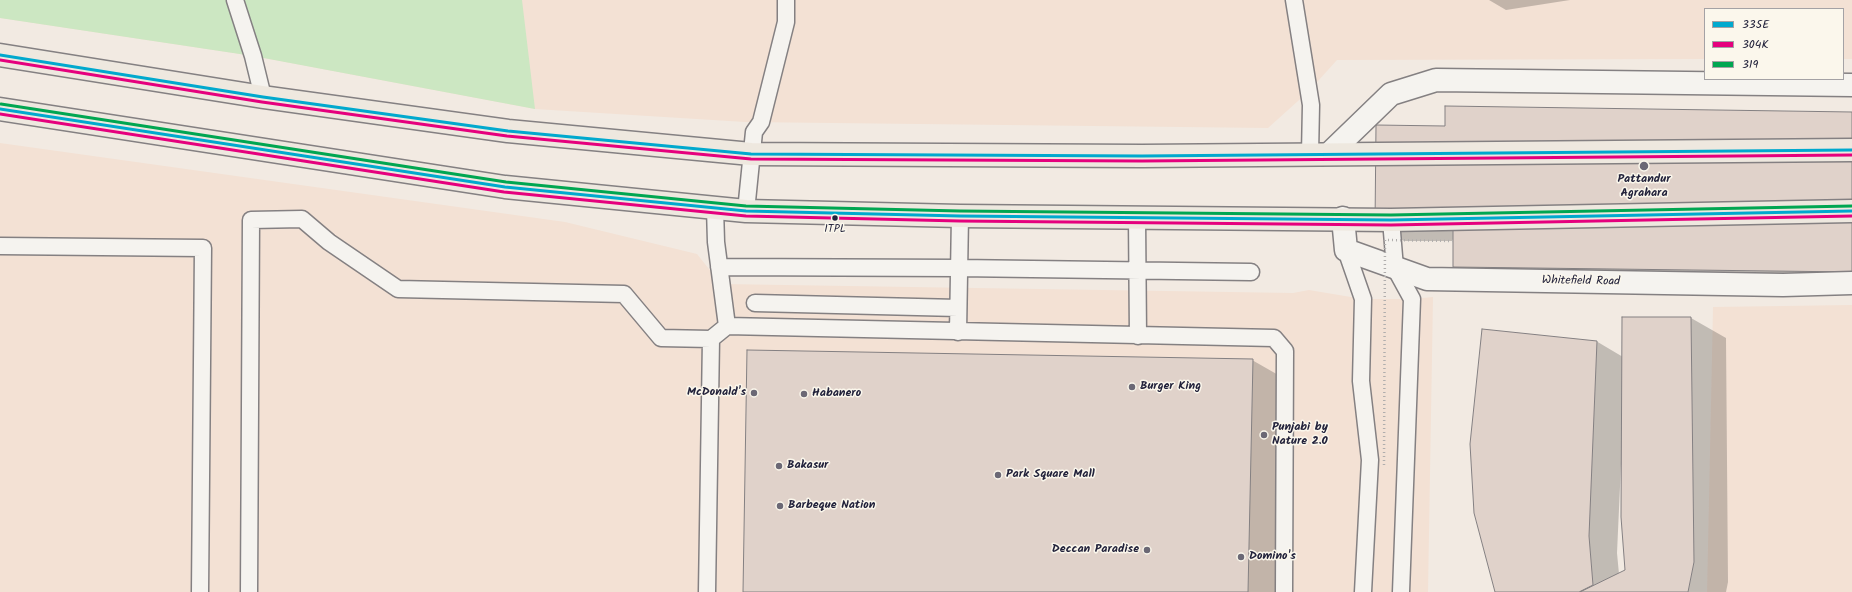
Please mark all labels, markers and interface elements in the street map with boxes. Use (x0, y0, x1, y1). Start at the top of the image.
legend (1704, 8, 1844, 80)
text: 335E (1742, 15, 1769, 34)
text: 304K (1742, 35, 1769, 54)
text: 319 (1742, 55, 1758, 74)
marker: Pattandur Agrahara (1638, 160, 1650, 172)
place label: Pattandur Agrahara (1618, 173, 1670, 201)
marker: ITPL (830, 213, 840, 223)
place label: ITPL (824, 223, 846, 237)
street label: Whitefield Road (1542, 274, 1620, 290)
place label: Burger King (1140, 380, 1201, 394)
marker: Burger King (1127, 382, 1137, 392)
place label: McDonald's (687, 386, 746, 400)
place label: Habanero (812, 387, 861, 401)
marker: McDonald's (749, 388, 759, 398)
marker: Habanero (799, 389, 809, 399)
place label: Punjabi by Nature 2.0 (1272, 421, 1328, 449)
marker: Punjabi by Nature 2.0 (1259, 430, 1269, 440)
place label: Bakasur (787, 459, 828, 473)
marker: Bakasur (774, 461, 784, 471)
place label: Park Square Mall (1006, 468, 1095, 482)
marker: Park Square Mall (993, 470, 1003, 480)
place label: Barbeque Nation (788, 499, 875, 513)
marker: Barbeque Nation (775, 501, 785, 511)
place label: Deccan Paradise (1052, 543, 1139, 557)
marker: Deccan Paradise (1142, 545, 1152, 555)
place label: Domino's (1249, 550, 1296, 564)
marker: Domino's (1236, 552, 1246, 562)

